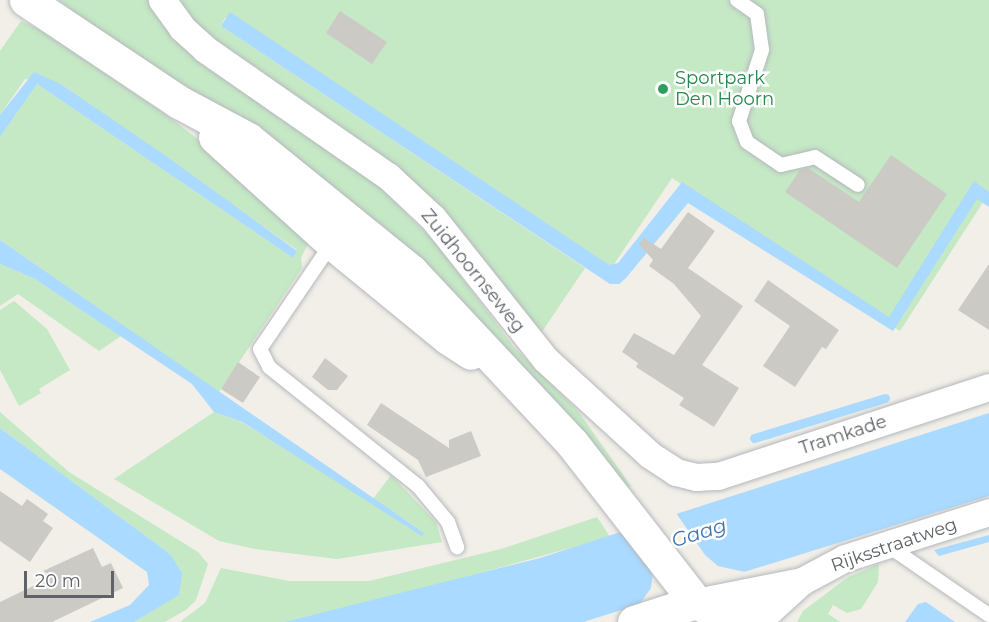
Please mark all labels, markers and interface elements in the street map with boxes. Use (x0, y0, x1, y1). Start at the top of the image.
place label: Sportpark Den Hoorn (675, 68, 774, 110)
marker: Sportpark Den Hoorn (656, 82, 670, 96)
street label: Zuidhoornseweg (416, 205, 530, 337)
street label: Tramkade (797, 411, 889, 459)
water label: Gaag (669, 513, 729, 553)
street label: Rijksstraatweg (828, 513, 960, 577)
scale bar (27, 559, 117, 597)
text: 20 m (35, 570, 81, 592)

